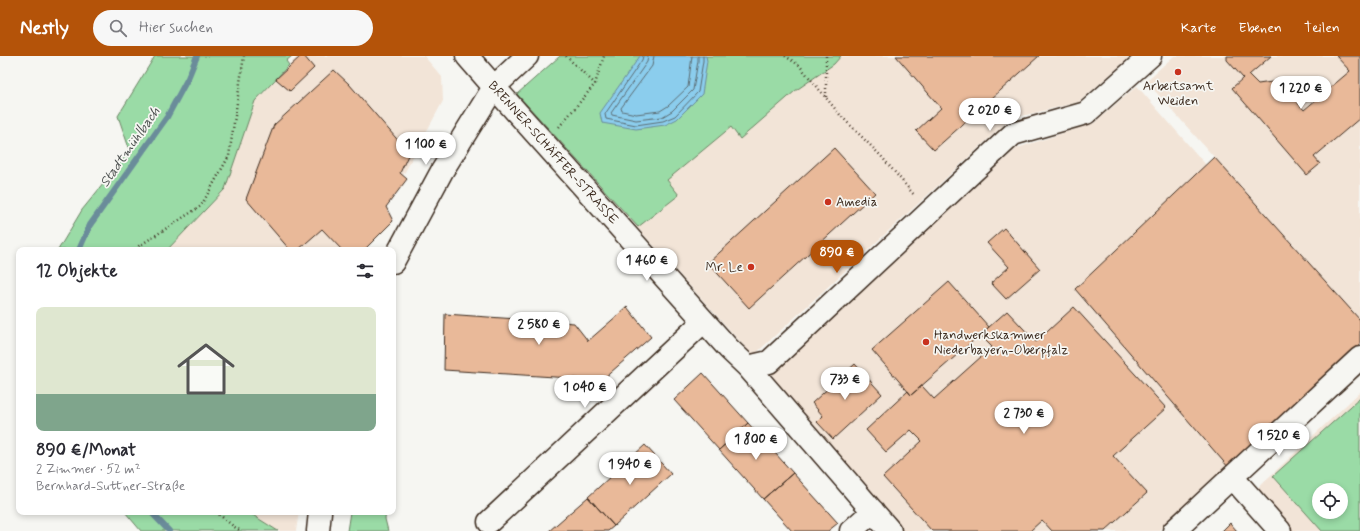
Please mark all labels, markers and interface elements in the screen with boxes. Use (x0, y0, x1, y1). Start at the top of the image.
search box (93, 10, 373, 46)
text: Nestly (20, 16, 69, 41)
icon: search (107, 17, 129, 39)
text: Hier suchen (139, 18, 213, 38)
text: Karte (1181, 19, 1216, 37)
text: Ebenen (1238, 19, 1282, 37)
text: Teilen (1304, 19, 1340, 37)
marker: Arbeitsamt Weiden (1173, 67, 1183, 77)
pin: 1 220 € (1264, 76, 1338, 110)
street label: BRENNER-SCHÄFFER-STRASSE (484, 78, 622, 228)
place label: Arbeitsamt Weiden (1143, 78, 1214, 110)
text: 1 220 € (1279, 80, 1323, 97)
pin: 2 020 € (953, 98, 1027, 132)
text: 2 020 € (968, 102, 1012, 119)
water label: Stadtmühlbach (96, 103, 164, 191)
pin: 1 100 € (389, 132, 463, 166)
text: 1 100 € (405, 136, 447, 153)
place label: Amedia (836, 194, 878, 211)
marker: Amedia (823, 197, 833, 207)
pin: 890 € (809, 240, 865, 274)
text: 890 € (820, 244, 854, 261)
pin: 1 460 € (610, 248, 684, 282)
text: 1 460 € (626, 252, 668, 269)
place label: Mr. Le (706, 259, 743, 276)
text: 12 Objekte (36, 260, 117, 282)
icon: filters (354, 260, 376, 282)
marker: Mr. Le (746, 262, 756, 272)
pin: 2 580 € (502, 312, 576, 346)
text: 2 580 € (517, 316, 561, 333)
place label: Handwerkskammer Niederbayern-Oberpfalz (934, 327, 1068, 359)
icon: home (170, 333, 242, 405)
marker: Handwerkskammer Niederbayern-Oberpfalz (921, 337, 931, 347)
pin: 733 € (817, 367, 873, 401)
text: 733 € (830, 371, 860, 388)
pin: 1 040 € (548, 375, 622, 409)
text: 1 040 € (563, 379, 607, 396)
pin: 2 730 € (987, 401, 1061, 435)
text: 2 730 € (1003, 405, 1045, 422)
pin: 1 520 € (1242, 423, 1316, 457)
pin: 1 800 € (719, 427, 793, 461)
text: 1 520 € (1257, 427, 1301, 444)
text: 1 800 € (734, 431, 778, 448)
text: 890 €/Monat (36, 439, 136, 461)
pin: 1 940 € (593, 452, 667, 486)
text: 1 940 € (608, 456, 652, 473)
text: 2 Zimmer · 52 m² (36, 461, 140, 478)
text: Bernhard-Suttner-Straße (36, 478, 185, 495)
map controls (1312, 483, 1348, 519)
button: locate (1312, 483, 1348, 519)

